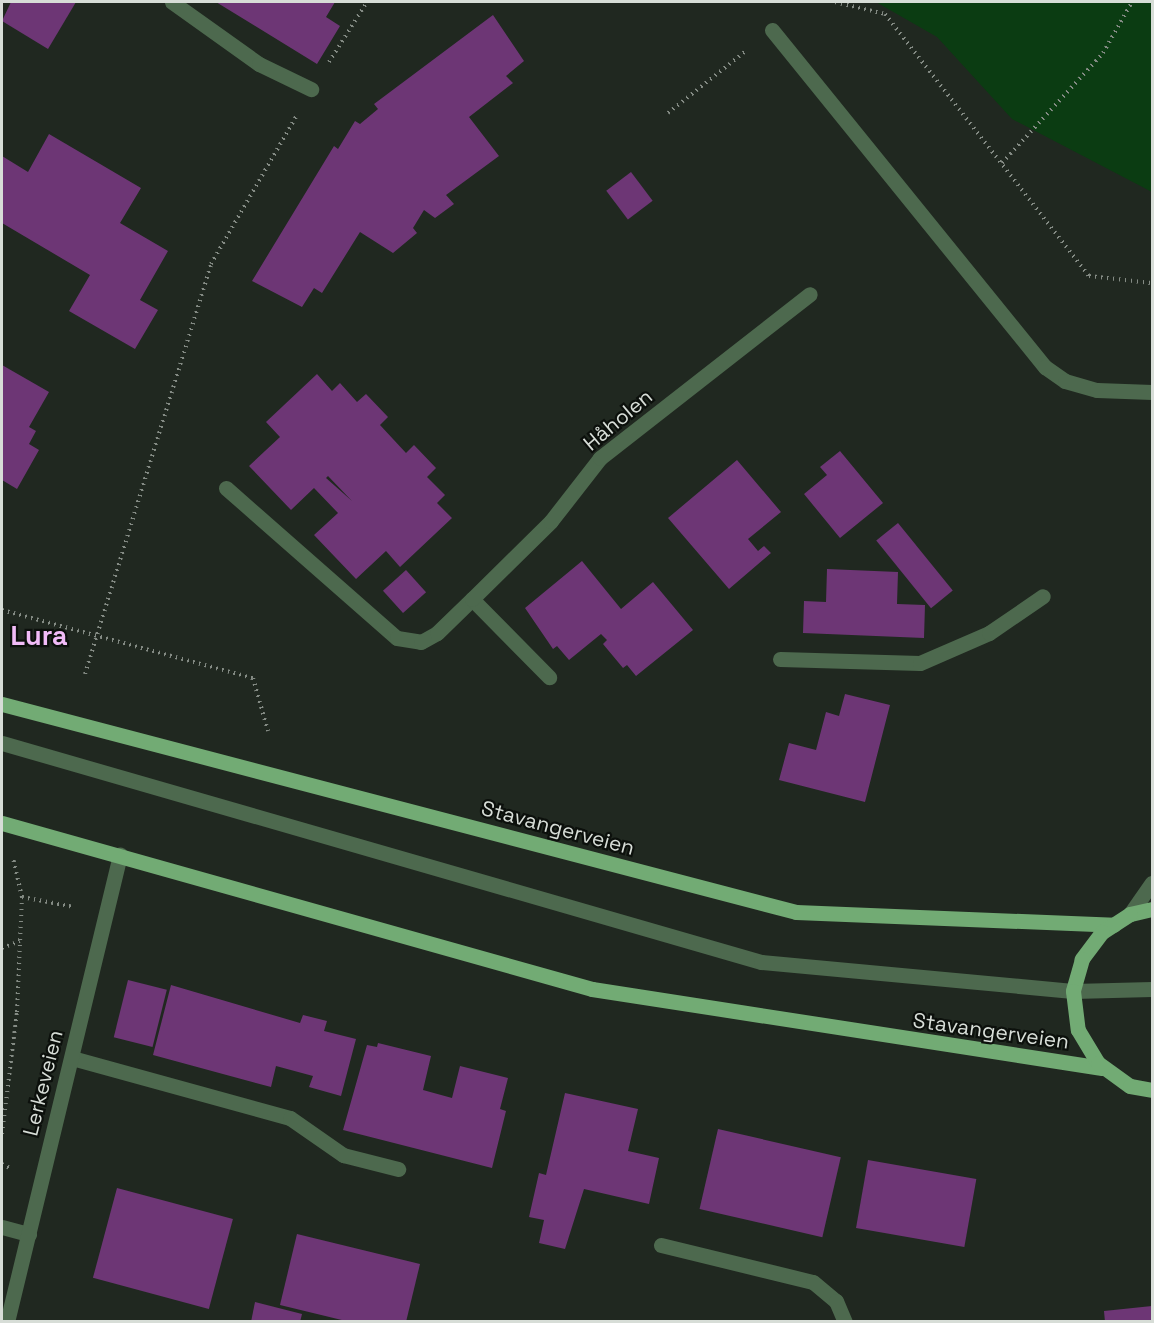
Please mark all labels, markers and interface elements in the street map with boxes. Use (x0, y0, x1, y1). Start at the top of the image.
street label: Håholen (578, 384, 658, 456)
district label: Lura (10, 620, 68, 652)
street label: Stavangerveien (479, 795, 637, 861)
street label: Stavangerveien (911, 1008, 1071, 1054)
street label: Lerkeveien (18, 1027, 68, 1139)

